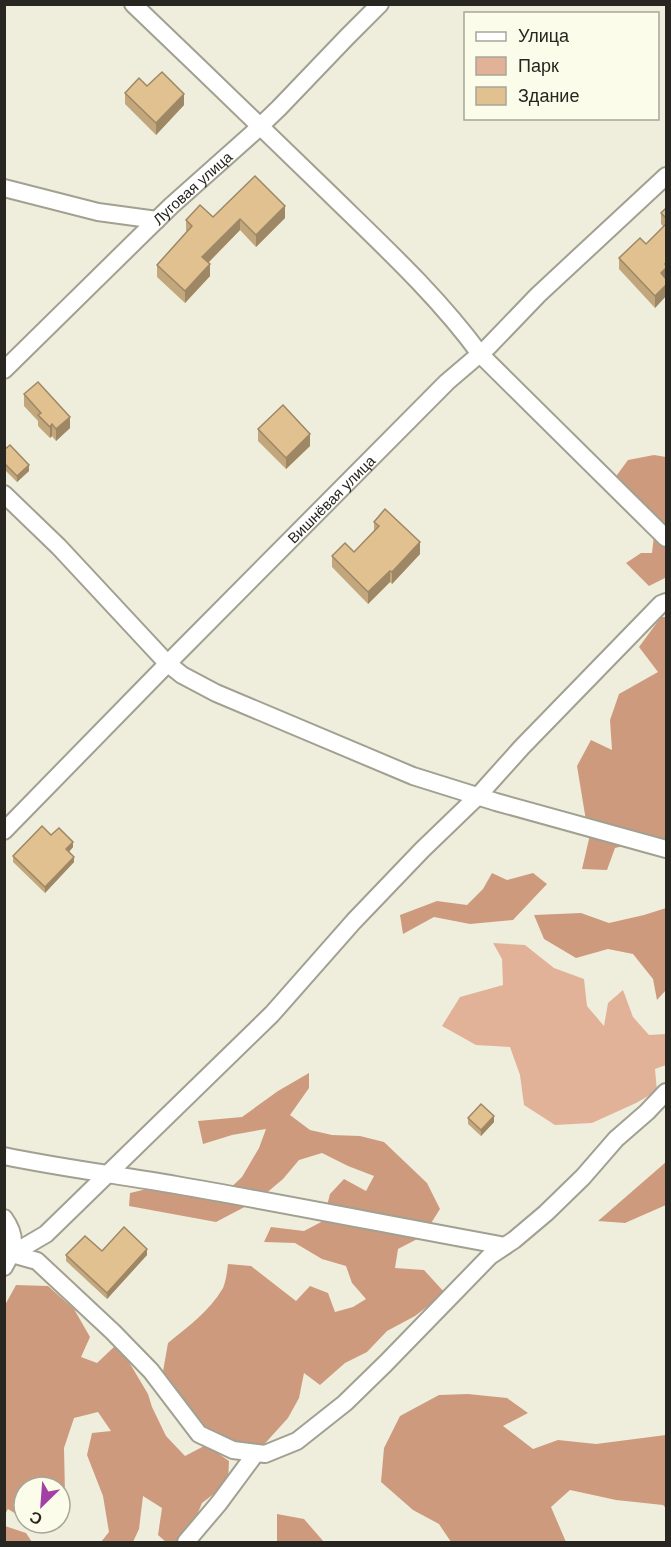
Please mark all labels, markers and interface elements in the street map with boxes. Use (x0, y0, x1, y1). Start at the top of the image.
legend (464, 12, 659, 120)
text: Улица (518, 26, 570, 46)
text: Парк (518, 56, 559, 76)
text: Здание (518, 86, 579, 106)
street label: Луговая улица (149, 147, 236, 228)
street label: Вишнёвая улица (284, 451, 379, 546)
north arrow (12, 1475, 72, 1535)
text: С (27, 1508, 45, 1528)

